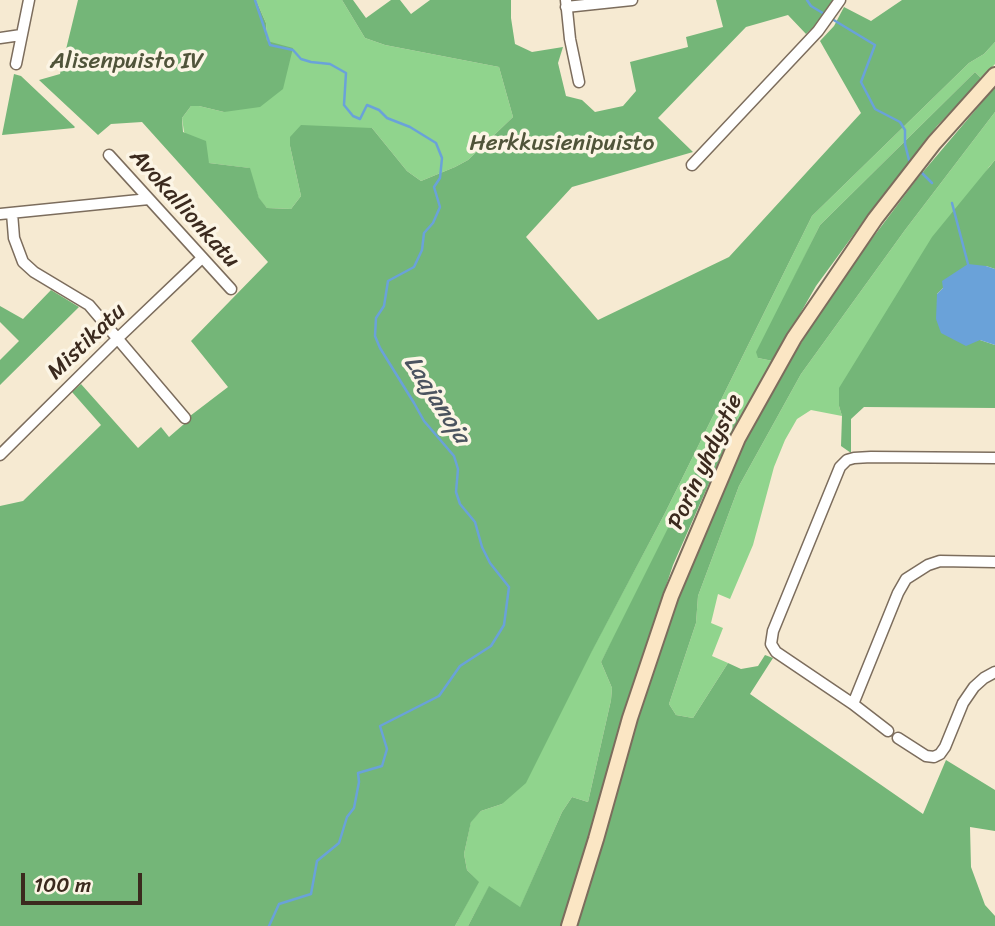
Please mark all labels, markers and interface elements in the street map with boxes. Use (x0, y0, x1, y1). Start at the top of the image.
park label: Alisenpuisto IV (50, 48, 204, 76)
park label: Herkkusienipuisto (470, 130, 654, 158)
street label: Avokallionkatu (123, 144, 245, 274)
street label: Mistikatu (42, 298, 132, 386)
water label: Laajanoja (397, 351, 475, 449)
street label: Porin yhdystie (663, 390, 749, 534)
scale bar (24, 860, 145, 904)
text: 100 m (34, 866, 91, 904)

